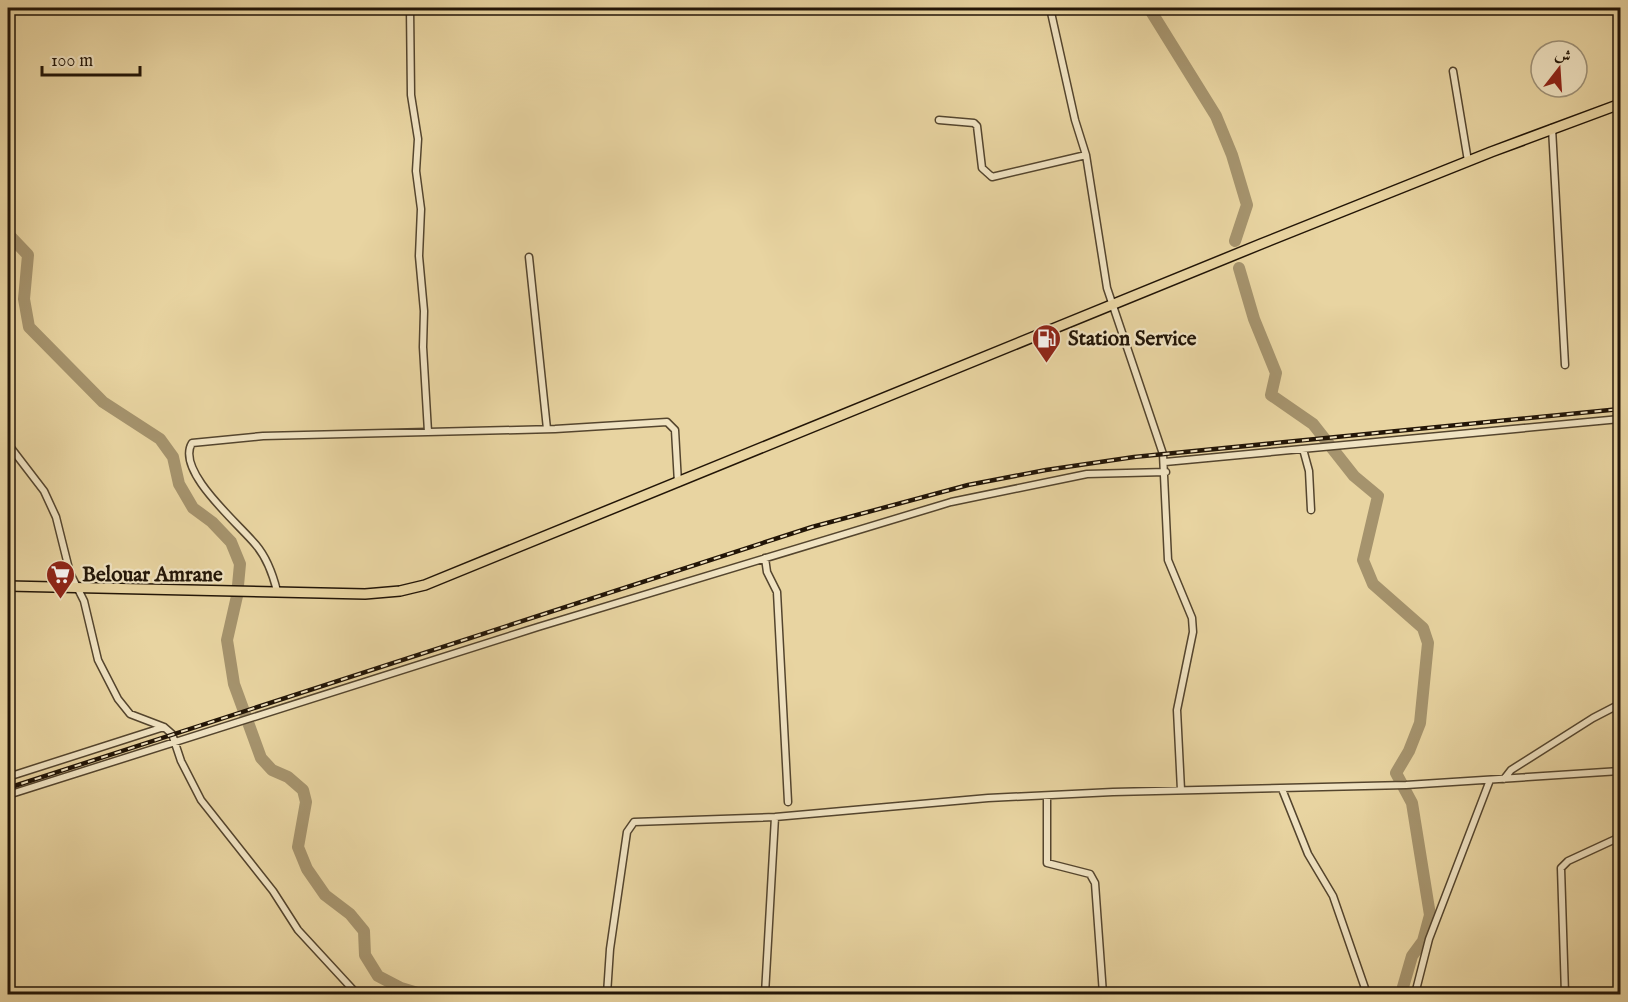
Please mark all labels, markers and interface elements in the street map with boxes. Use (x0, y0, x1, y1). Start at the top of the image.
scale bar (42, 39, 140, 77)
north arrow (1529, 39, 1589, 99)
text: ش (1552, 45, 1573, 68)
text: 100 m (51, 50, 93, 73)
fuel station icon: Station Service (1031, 322, 1063, 364)
place label: Station Service (1068, 326, 1197, 353)
supermarket icon: Belouar Amrane (45, 558, 77, 600)
place label: Belouar Amrane (82, 562, 223, 589)

